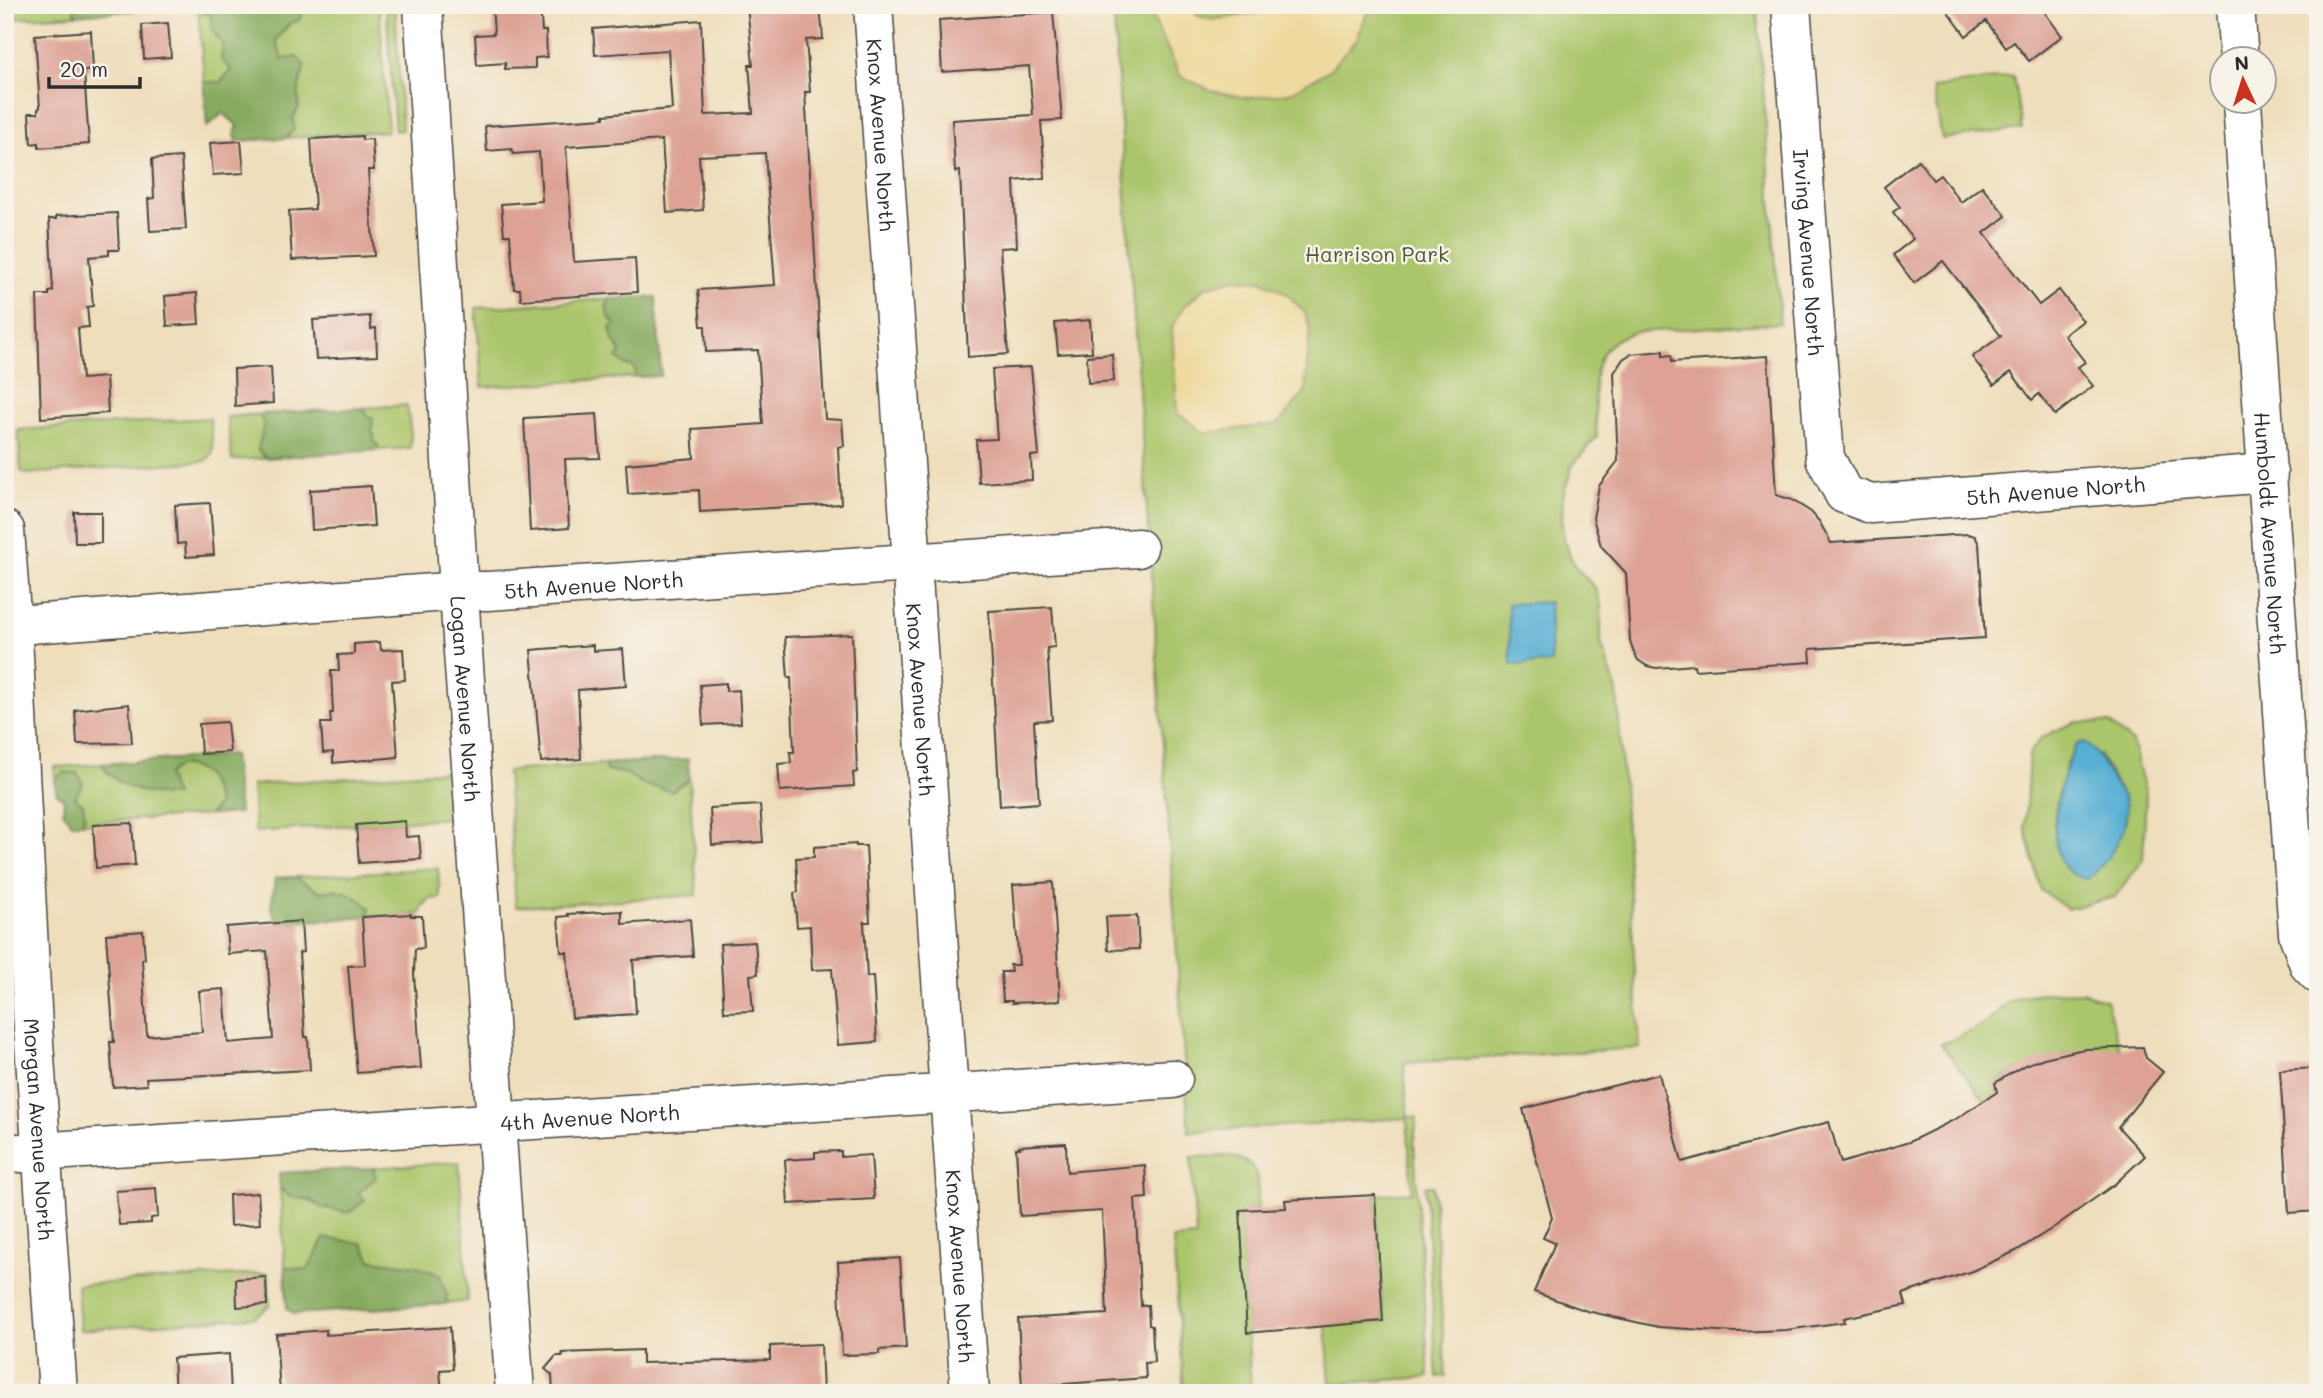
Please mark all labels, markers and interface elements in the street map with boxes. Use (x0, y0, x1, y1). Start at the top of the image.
street label: Knox Avenue North (862, 37, 902, 232)
scale bar (49, 46, 140, 90)
north arrow (2208, 46, 2278, 116)
text: N (2234, 50, 2250, 76)
text: 20 m (60, 55, 108, 82)
street label: Irving Avenue North (1788, 148, 1831, 356)
park label: Harrison Park (1305, 240, 1449, 267)
street label: Humboldt Avenue North (2249, 411, 2293, 655)
street label: 5th Avenue North (1965, 469, 2146, 510)
street label: 5th Avenue North (503, 565, 684, 603)
street label: Logan Avenue North (446, 595, 487, 802)
street label: Knox Avenue North (901, 602, 942, 797)
street label: Morgan Avenue North (19, 1017, 61, 1241)
street label: 4th Avenue North (500, 1097, 680, 1136)
street label: Knox Avenue North (941, 1169, 981, 1363)

